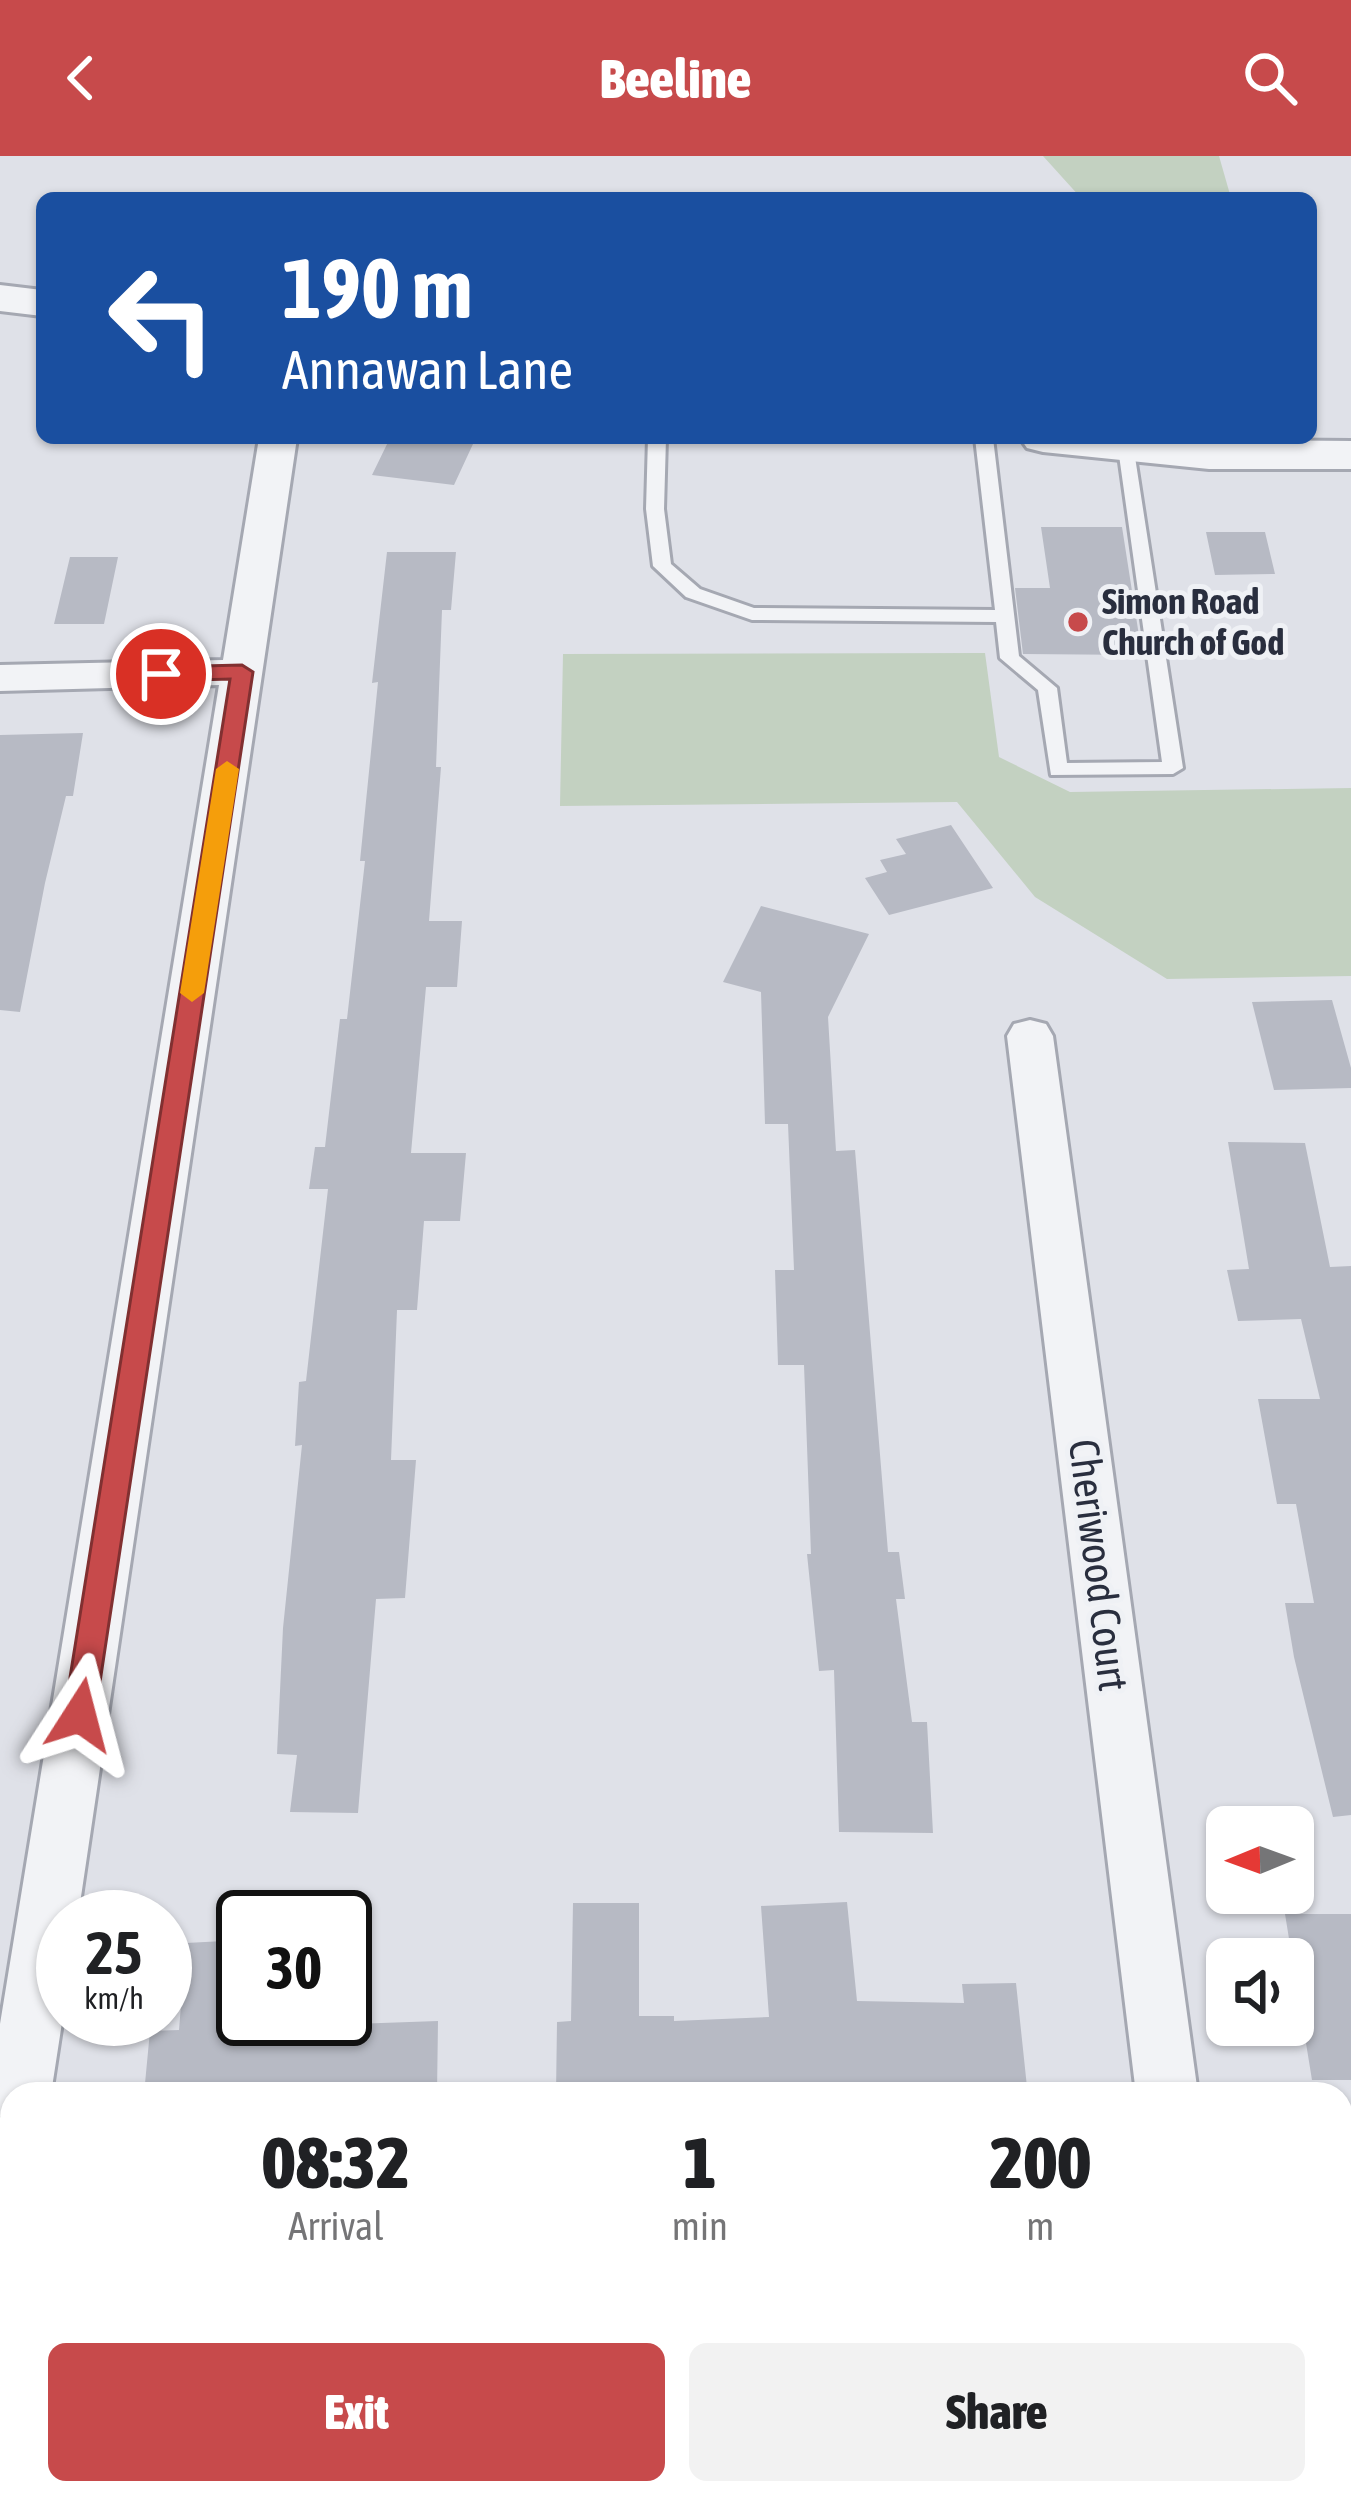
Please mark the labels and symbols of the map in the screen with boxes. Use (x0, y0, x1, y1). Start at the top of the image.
place label: Simon Road Church of God (1102, 580, 1284, 663)
marker: Simon Road Church of God (1065, 609, 1091, 635)
pin (110, 623, 212, 725)
street label: Cheriwood Court (1060, 1436, 1138, 1694)
position arrow (17, 1652, 143, 1778)
north arrow (1206, 1806, 1314, 1914)
speed limit sign: 30 (216, 1890, 372, 2046)

